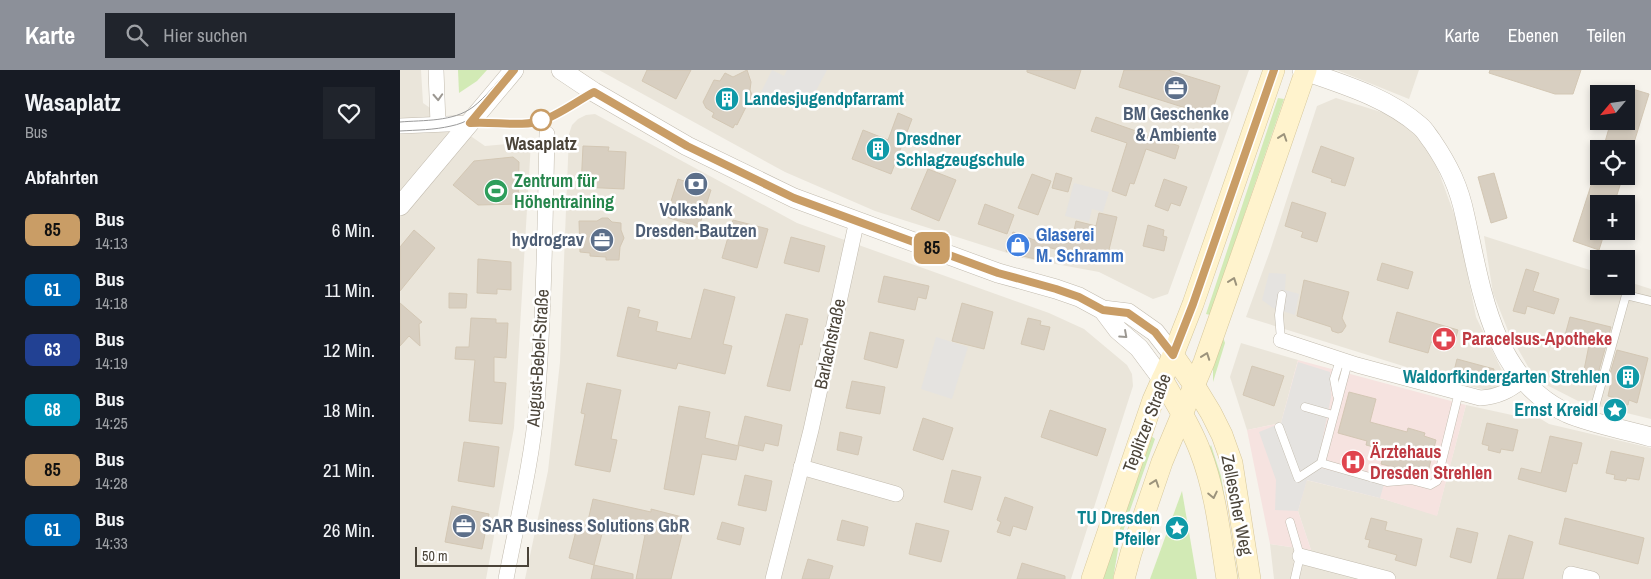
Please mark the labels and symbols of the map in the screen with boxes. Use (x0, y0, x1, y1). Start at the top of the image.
office icon: BM Geschenke & Ambiente (1163, 75, 1189, 101)
north arrow (1590, 85, 1635, 130)
building icon: Landesjugendpfarramt (714, 86, 740, 112)
place label: Landesjugendpfarramt (744, 86, 904, 111)
one-way arrow (432, 93, 443, 101)
place label: BM Geschenke & Ambiente (1123, 101, 1229, 147)
marker: Wasaplatz (530, 109, 552, 131)
place label: Dresdner Schlagzeugschule (896, 126, 1025, 172)
place label: Wasaplatz (505, 131, 577, 156)
one-way arrow (1277, 133, 1287, 142)
building icon: Dresdner Schlagzeugschule (865, 136, 891, 162)
place label: Zentrum für Höhentraining (514, 168, 614, 214)
bank icon: Volksbank Dresden-Bautzen (683, 171, 709, 197)
sports icon: Zentrum für Höhentraining (483, 178, 509, 204)
place label: Volksbank Dresden-Bautzen (635, 197, 757, 243)
place label: Glaserei M. Schramm (1036, 222, 1124, 268)
place label: hydrograv (512, 227, 585, 252)
office icon: hydrograv (589, 227, 615, 253)
line badge: 85 (910, 232, 954, 264)
shop icon: Glaserei M. Schramm (1005, 232, 1031, 258)
one-way arrow (1227, 277, 1237, 285)
street label: August-Bebel-Straße (520, 288, 555, 429)
street label: Barlachstraße (808, 296, 851, 391)
pharmacy icon: Paracelsus-Apotheke (1431, 326, 1457, 352)
place label: Paracelsus-Apotheke (1462, 326, 1612, 351)
one-way arrow (1118, 329, 1127, 338)
one-way arrow (1200, 352, 1210, 361)
place label: Waldorfkindergarten Strehlen (1403, 364, 1610, 389)
building icon: Waldorfkindergarten Strehlen (1615, 364, 1641, 390)
street label: Teplitzer Straße (1116, 370, 1177, 476)
place label: Ernst Kreidl (1514, 397, 1598, 422)
place icon: Ernst Kreidl (1602, 397, 1628, 423)
place label: Ärztehaus Dresden Strehlen (1370, 439, 1492, 485)
hospital icon: Ärztehaus Dresden Strehlen (1340, 449, 1366, 475)
street label: Zellescher Weg (1215, 452, 1260, 558)
one-way arrow (1149, 479, 1159, 487)
one-way arrow (1207, 491, 1218, 500)
place label: TU Dresden Pfeiler (1077, 505, 1160, 551)
office icon: SAR Business Solutions GbR (451, 513, 477, 539)
place label: SAR Business Solutions GbR (482, 513, 690, 538)
place icon: TU Dresden Pfeiler (1164, 515, 1190, 541)
scale bar (415, 544, 529, 567)

